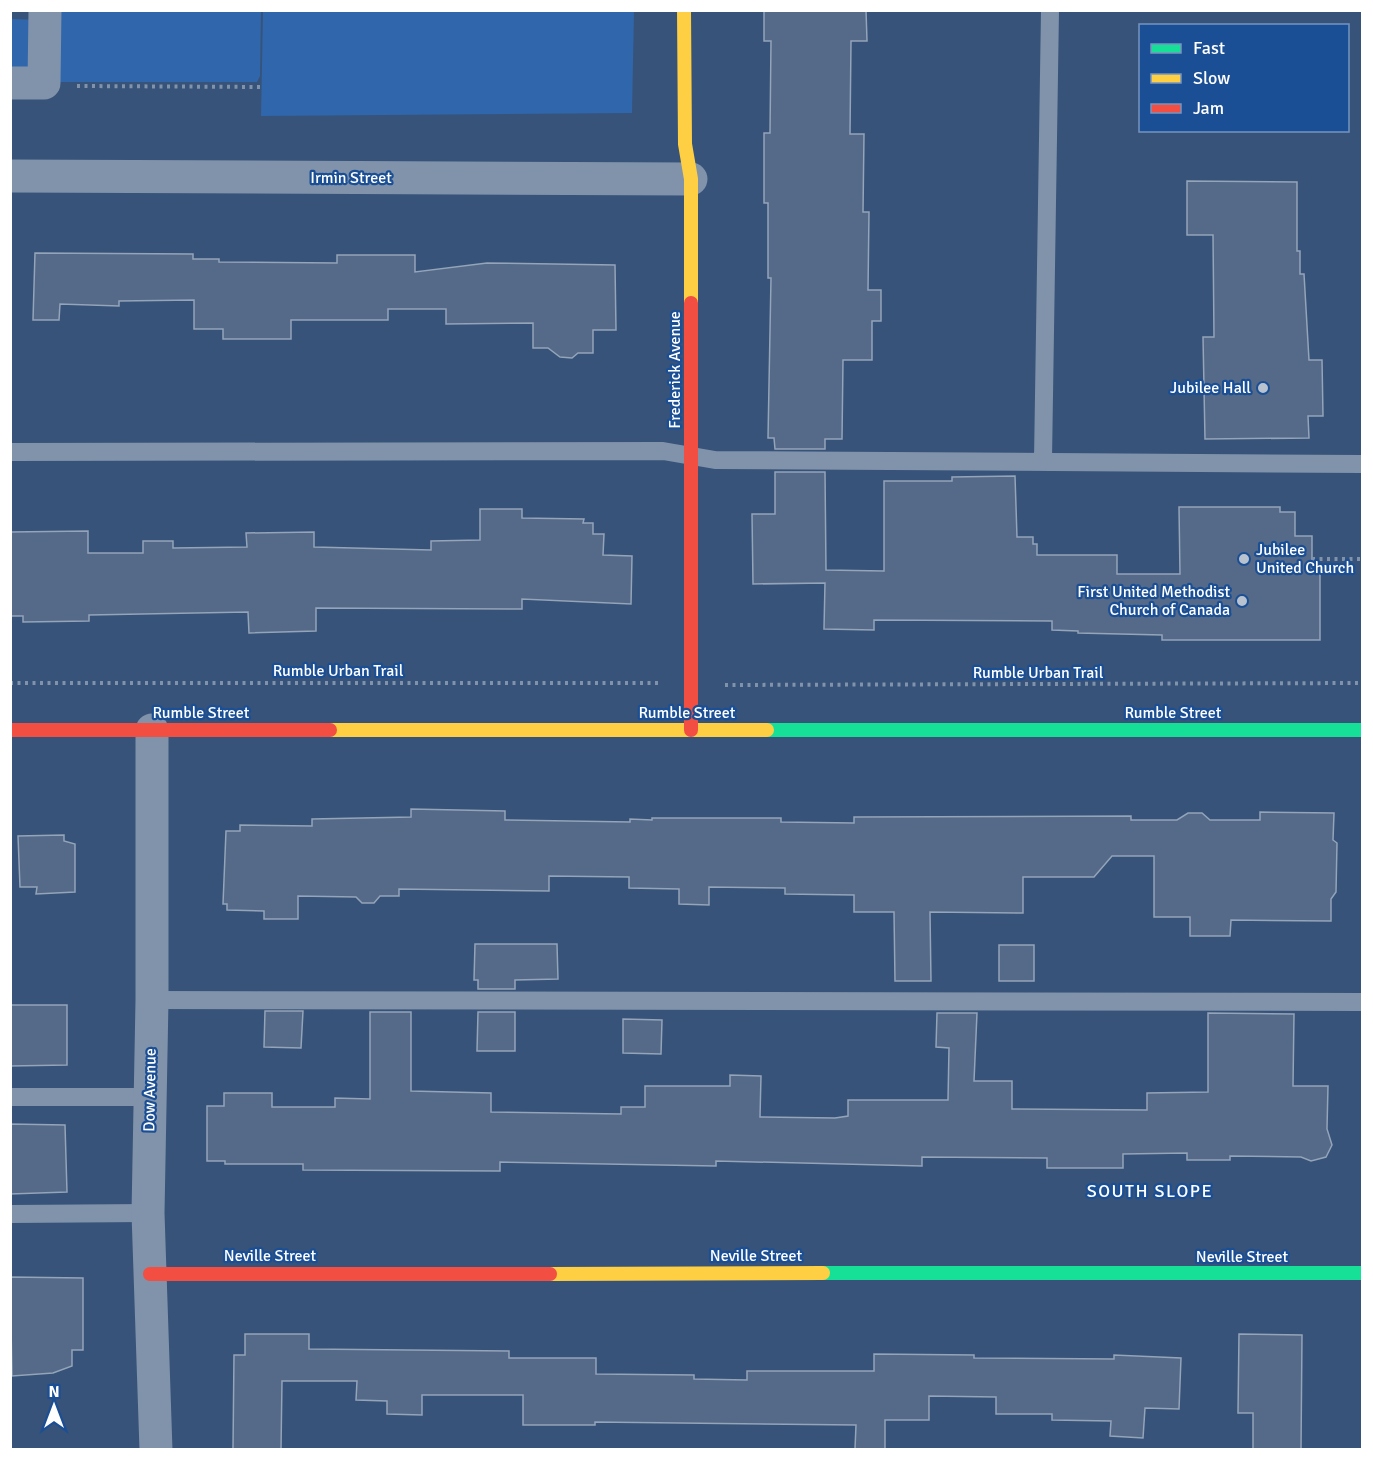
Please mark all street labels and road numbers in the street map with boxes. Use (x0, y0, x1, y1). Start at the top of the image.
street label: Irmin Street (310, 168, 392, 188)
street label: Frederick Avenue (665, 311, 685, 429)
street label: Rumble Urban Trail (273, 661, 404, 681)
street label: Rumble Urban Trail (973, 663, 1104, 683)
street label: Rumble Street (153, 703, 250, 723)
street label: Rumble Street (639, 703, 736, 723)
street label: Rumble Street (1125, 703, 1222, 723)
street label: Dow Avenue (139, 1048, 161, 1132)
street label: Neville Street (224, 1246, 317, 1266)
street label: Neville Street (710, 1246, 803, 1266)
street label: Neville Street (1196, 1247, 1289, 1267)

